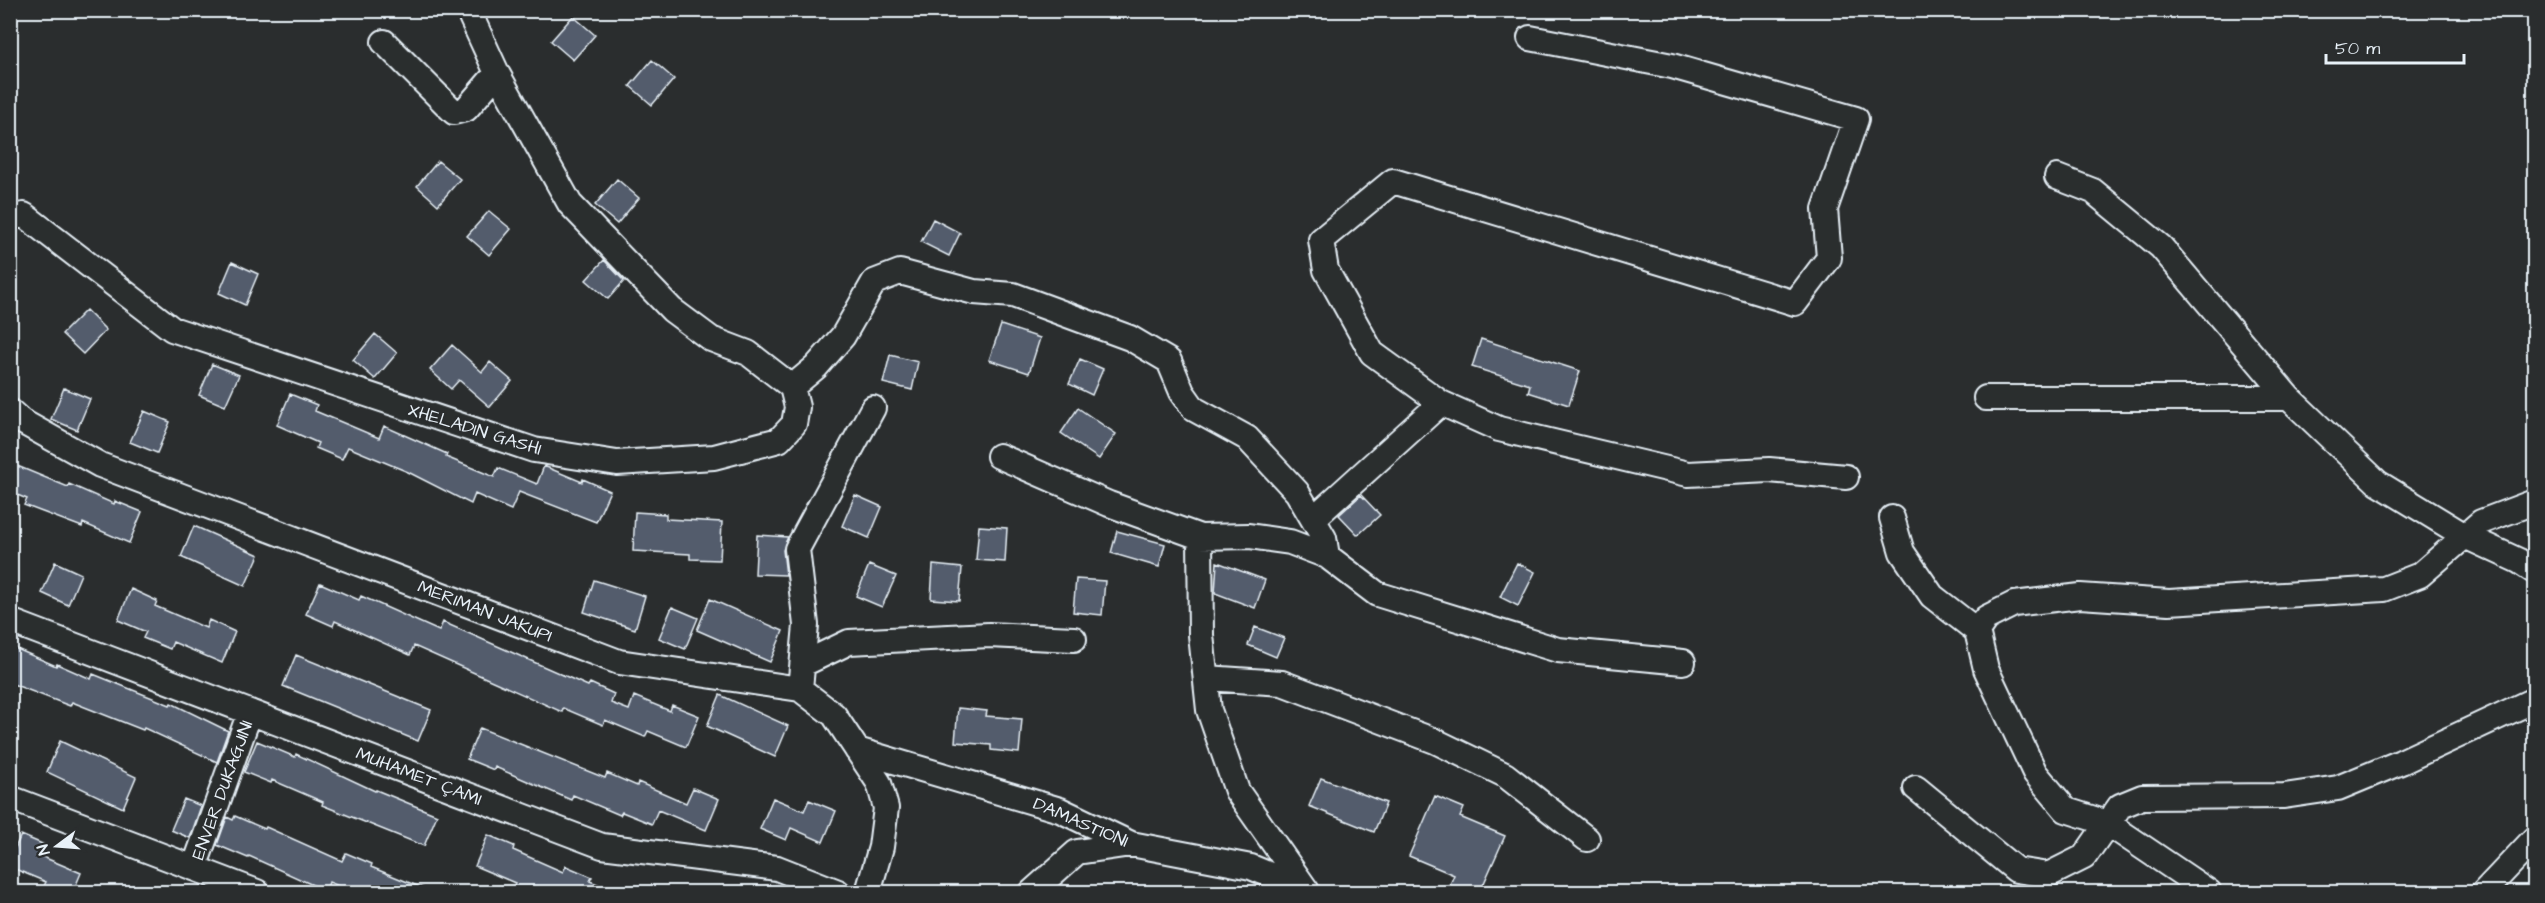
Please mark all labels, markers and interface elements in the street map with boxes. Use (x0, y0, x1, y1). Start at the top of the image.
scale bar (2326, 27, 2464, 65)
text: 50 m (2335, 36, 2380, 61)
street label: XHELADIN GASHI (405, 397, 545, 462)
street label: MERIMAN JAKUPI (414, 574, 556, 649)
street label: ENVER DUKAGJINI (186, 717, 259, 863)
street label: MUHAMET ÇAMI (352, 741, 486, 812)
street label: DAMASTIONI (1029, 791, 1132, 854)
north arrow (27, 816, 87, 876)
text: N (32, 842, 55, 858)

